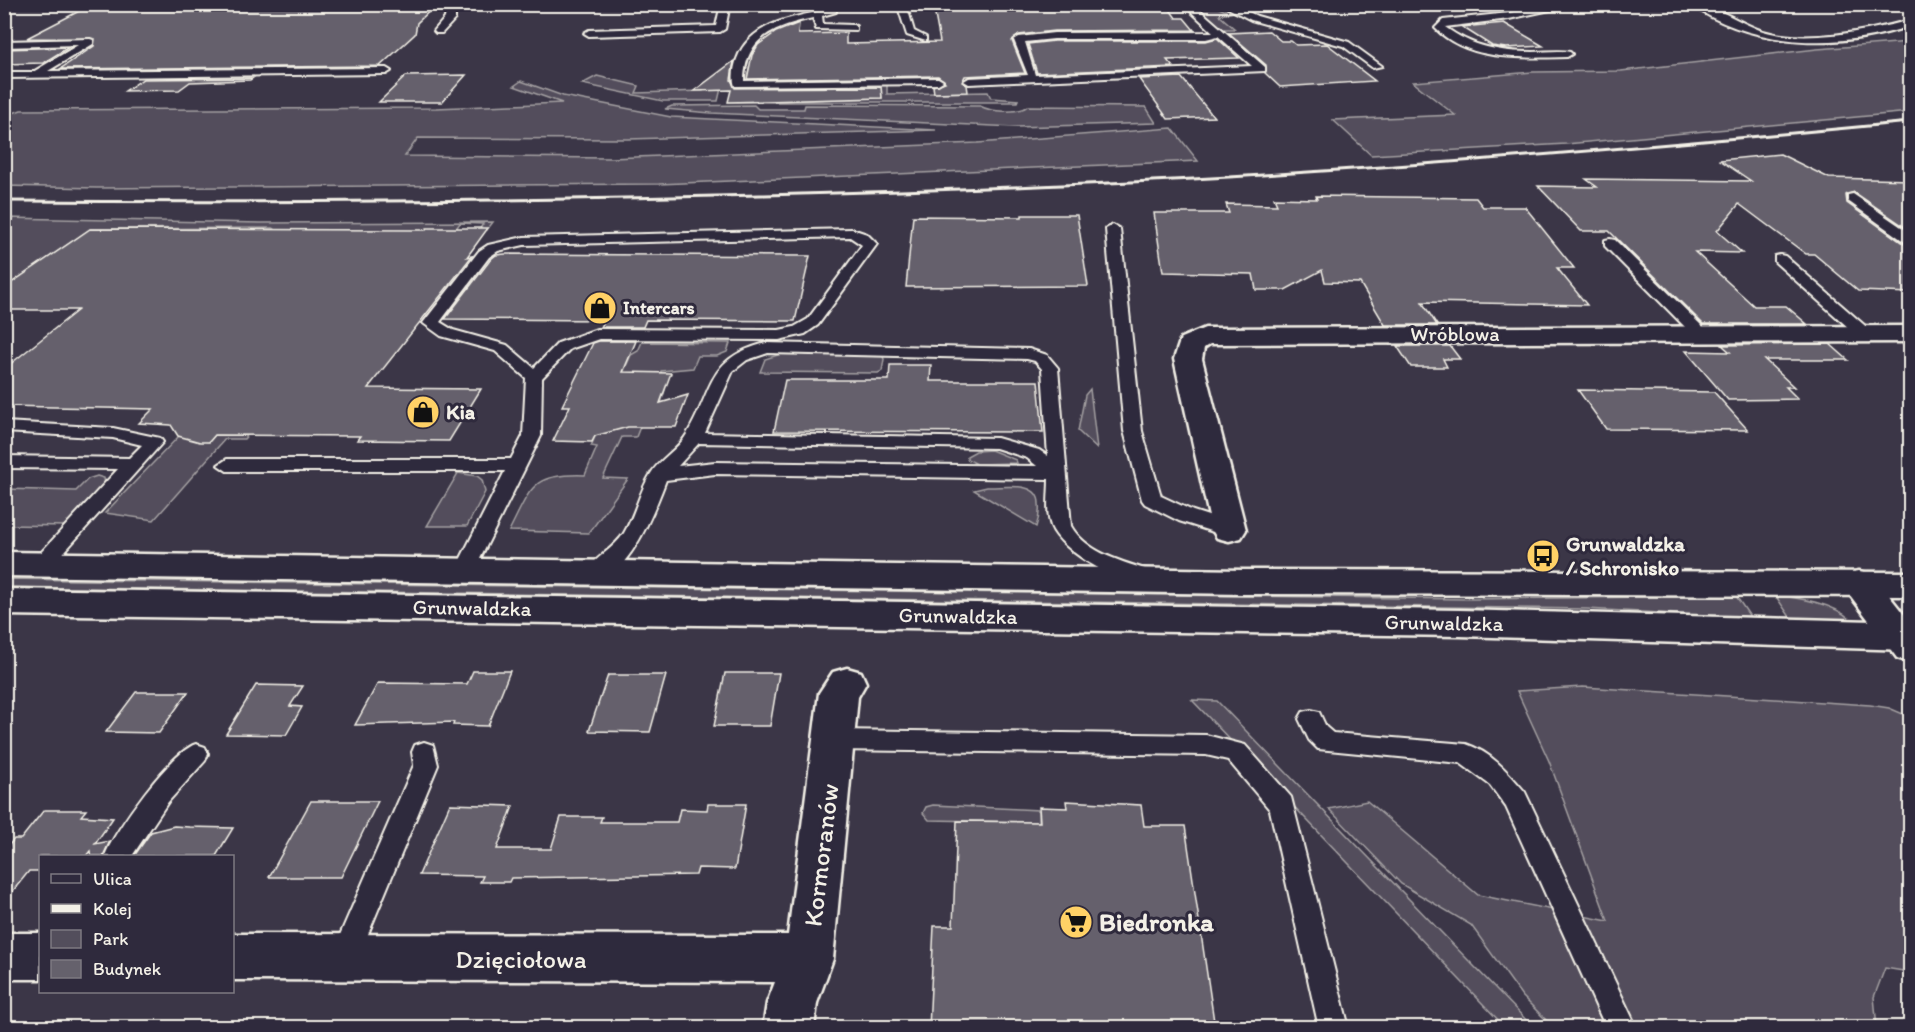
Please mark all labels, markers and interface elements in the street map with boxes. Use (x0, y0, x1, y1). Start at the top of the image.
shop icon: Intercars (582, 290, 618, 326)
place label: Intercars (623, 297, 695, 319)
street label: Wróblowa (1410, 321, 1500, 346)
shop icon: Kia (405, 394, 441, 430)
place label: Kia (446, 399, 476, 424)
place label: Grunwaldzka / Schronisko (1565, 531, 1686, 580)
bus stop icon: Grunwaldzka / Schronisko (1525, 538, 1561, 574)
street label: Grunwaldzka (412, 594, 532, 621)
street label: Grunwaldzka (898, 602, 1018, 629)
street label: Grunwaldzka (1384, 609, 1504, 636)
street label: Kormoranów (796, 782, 846, 928)
legend (39, 855, 234, 993)
text: Ulica (93, 868, 132, 890)
text: Kolej (93, 898, 132, 920)
supermarket icon: Biedronka (1058, 904, 1094, 940)
place label: Biedronka (1099, 906, 1214, 938)
text: Park (93, 928, 128, 950)
street label: Dzięciołowa (455, 943, 587, 975)
text: Budynek (93, 958, 162, 980)

